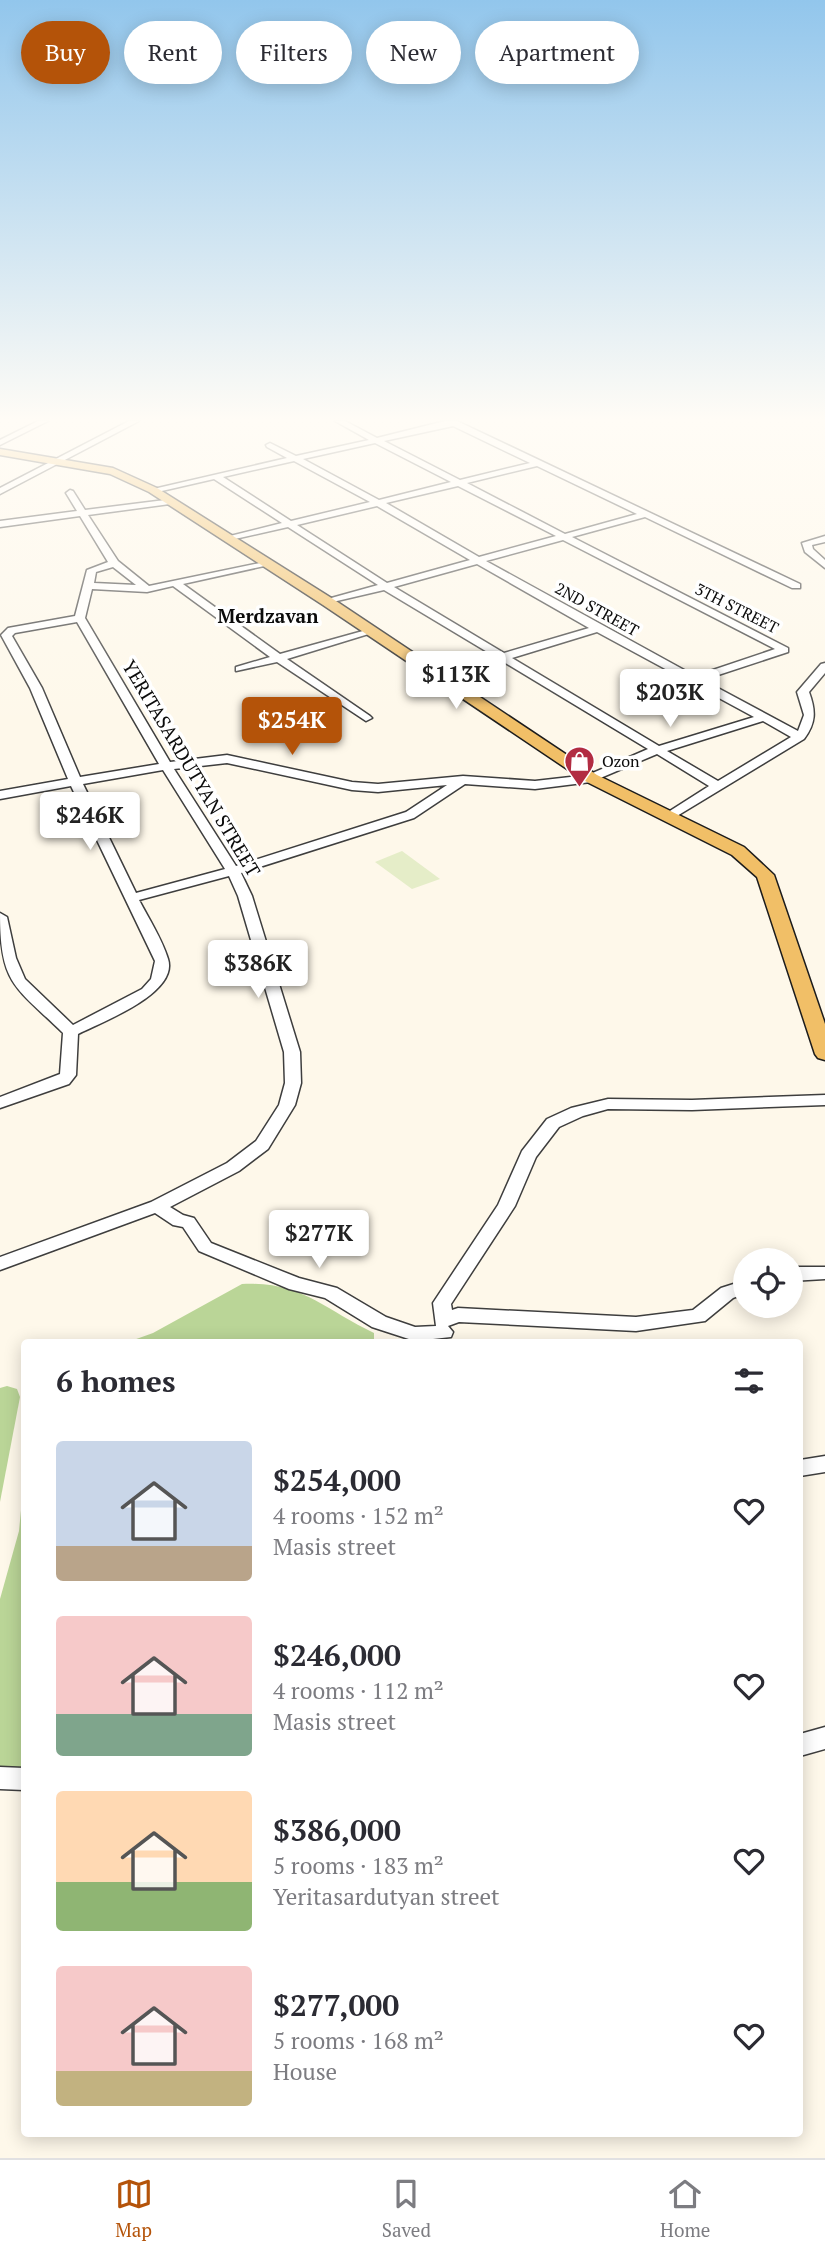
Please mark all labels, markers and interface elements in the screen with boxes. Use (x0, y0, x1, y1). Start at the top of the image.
chip: Buy (21, 21, 110, 84)
chip: Rent (124, 21, 222, 84)
chip: Filters (236, 21, 352, 84)
chip: New (366, 21, 461, 84)
chip: Apartment (475, 21, 639, 84)
street label: 2ND STREET (551, 577, 643, 641)
street label: 3TH STREET (691, 578, 783, 639)
district label: Merdzavan (218, 603, 319, 628)
pin: $113K (407, 652, 505, 711)
street label: YERITASARDUTYAN STREET (117, 655, 267, 881)
text: $113K (422, 658, 490, 689)
pin: $203K (621, 670, 719, 729)
text: $203K (636, 676, 704, 707)
pin: $254K (243, 698, 341, 757)
text: $254K (258, 704, 326, 735)
shop icon: Ozon (562, 744, 596, 788)
place label: Ozon (602, 750, 640, 772)
pin: $246K (41, 792, 139, 852)
text: $246K (56, 799, 124, 830)
pin: $386K (209, 940, 307, 1000)
text: $386K (224, 947, 292, 978)
pin: $277K (270, 1210, 368, 1270)
text: $277K (285, 1217, 353, 1248)
map controls (733, 1248, 803, 1318)
button: locate (733, 1248, 803, 1318)
text: 6 homes (56, 1361, 175, 1401)
icon: filters (730, 1362, 768, 1400)
text: $254,000 (273, 1460, 401, 1500)
icon: home (112, 1469, 196, 1553)
icon: heart (730, 1492, 768, 1530)
text: 4 rooms · 152 m² (273, 1500, 444, 1531)
text: Masis street (273, 1531, 396, 1562)
text: $246,000 (273, 1635, 401, 1675)
icon: home (112, 1644, 196, 1728)
icon: heart (730, 1667, 768, 1705)
text: 4 rooms · 112 m² (273, 1675, 444, 1706)
text: Masis street (273, 1706, 396, 1737)
text: $386,000 (273, 1810, 401, 1850)
icon: home (112, 1819, 196, 1903)
icon: heart (730, 1842, 768, 1880)
text: 5 rooms · 183 m² (273, 1850, 444, 1881)
text: Yeritasardutyan street (273, 1881, 500, 1912)
text: $277,000 (273, 1985, 399, 2025)
icon: home (112, 1994, 196, 2078)
icon: heart (730, 2017, 768, 2055)
text: 5 rooms · 168 m² (273, 2025, 444, 2056)
text: House (273, 2056, 337, 2087)
tab: Map (115, 2175, 153, 2242)
tab: Saved (382, 2175, 431, 2242)
tab: Home (660, 2175, 710, 2242)

